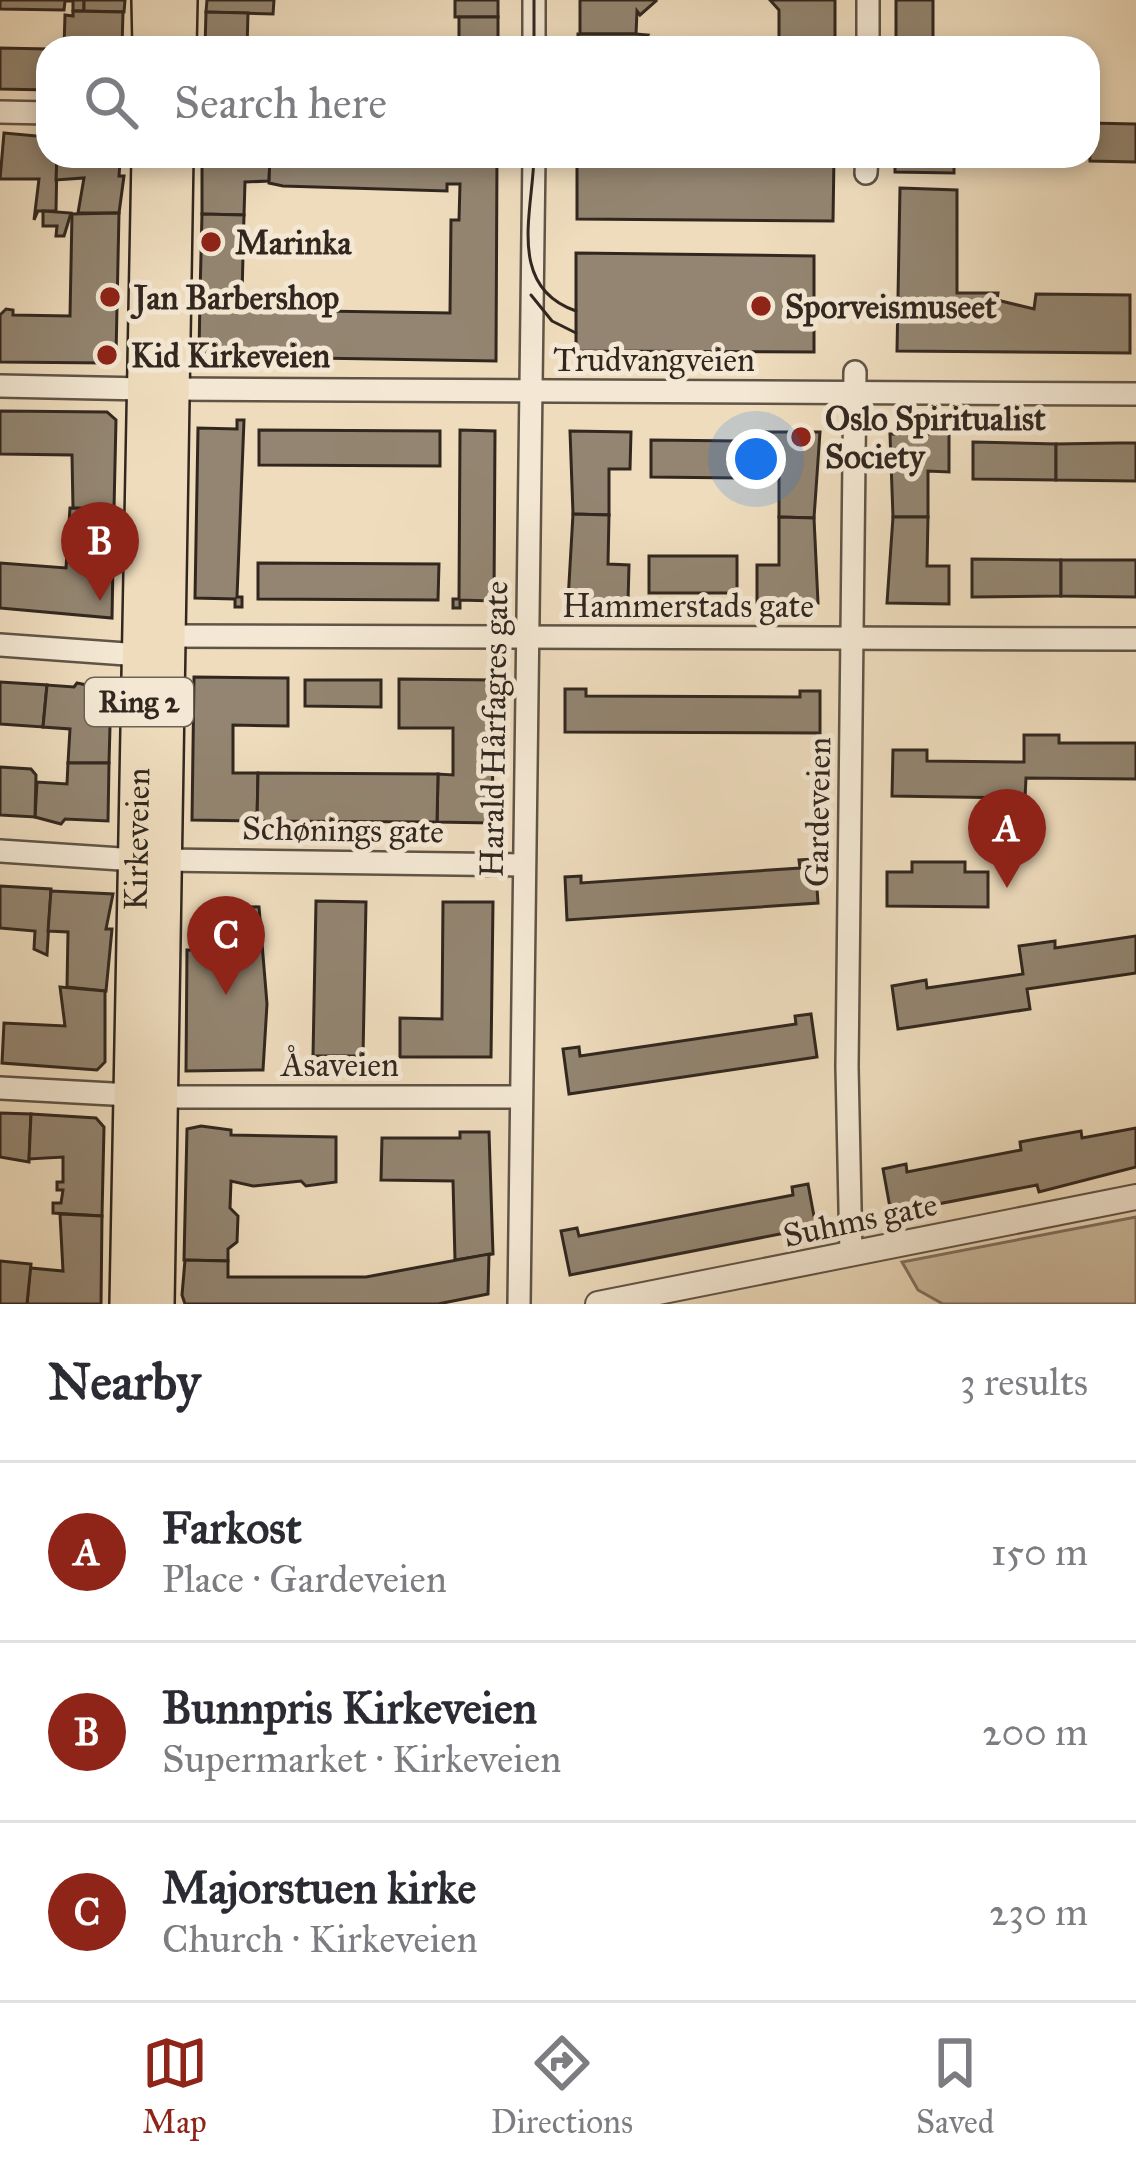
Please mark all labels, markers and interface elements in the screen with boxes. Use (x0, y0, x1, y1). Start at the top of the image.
search box (36, 36, 1100, 168)
icon: search (78, 69, 144, 135)
text: Search here (174, 75, 387, 130)
place label: Marinka (235, 223, 353, 263)
marker: Marinka (198, 229, 224, 255)
place label: Jan Barbershop (130, 278, 339, 320)
marker: Jan Barbershop (97, 284, 123, 310)
place label: Sporveismuseet (785, 287, 997, 327)
marker: Sporveismuseet (748, 293, 774, 319)
place label: Kid Kirkeveien (131, 336, 330, 376)
street label: Trudvangveien (553, 340, 755, 380)
marker: Kid Kirkeveien (94, 342, 120, 368)
place label: Oslo Spiritualist Society (825, 399, 1046, 477)
marker: Oslo Spiritualist Society (788, 424, 814, 450)
your location (726, 429, 786, 489)
pin: B (61, 502, 139, 601)
street label: Harald Hårfagres gate (471, 580, 517, 878)
street label: Hammerstads gate (562, 586, 814, 626)
road number: Ring 2 (85, 678, 193, 726)
street label: Gardeveien (797, 736, 839, 887)
street label: Kirkeveien (116, 767, 158, 911)
pin: A (968, 789, 1046, 888)
street label: Schønings gate (242, 808, 444, 852)
pin: C (187, 896, 265, 995)
street label: Åsaveien (279, 1045, 399, 1085)
street label: Suhms gate (779, 1184, 941, 1256)
text: Nearby (48, 1351, 200, 1413)
text: 3 results (960, 1358, 1088, 1406)
text: Farkost (162, 1500, 302, 1555)
text: A (74, 1528, 100, 1576)
text: 150 m (991, 1528, 1088, 1576)
text: Place · Gardeveien (162, 1555, 447, 1603)
text: Bunnpris Kirkeveien (162, 1680, 537, 1735)
text: B (74, 1708, 100, 1756)
text: 200 m (982, 1708, 1088, 1756)
text: Supermarket · Kirkeveien (162, 1735, 561, 1783)
text: Majorstuen kirke (162, 1860, 476, 1915)
text: C (74, 1888, 100, 1936)
text: 230 m (989, 1888, 1088, 1936)
text: Church · Kirkeveien (162, 1915, 478, 1963)
tab: Map (142, 2030, 208, 2142)
tab: Directions (491, 2030, 633, 2142)
tab: Saved (916, 2030, 994, 2142)

